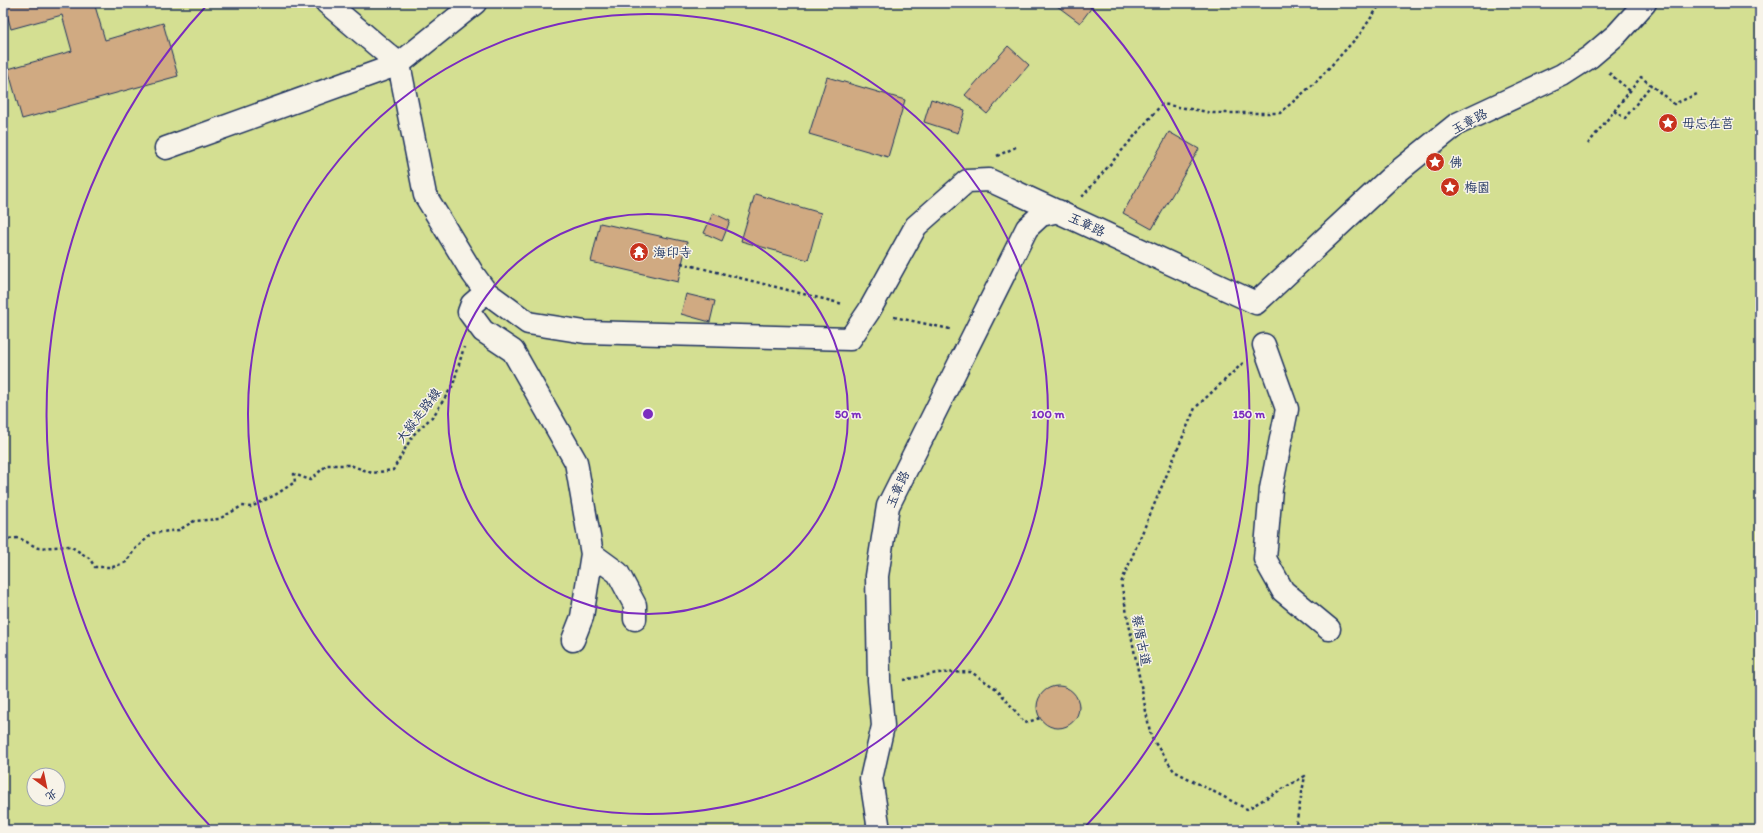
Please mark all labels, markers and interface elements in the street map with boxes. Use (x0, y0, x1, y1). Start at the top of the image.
street label: 玉章路 (1448, 106, 1490, 137)
place icon: 毋忘在莒 (1657, 112, 1679, 134)
place label: 毋忘在莒 (1682, 116, 1734, 131)
place icon: 佛 (1424, 151, 1446, 173)
place label: 佛 (1449, 155, 1462, 170)
place icon: 梅園 (1439, 176, 1461, 198)
place label: 梅園 (1464, 180, 1490, 195)
street label: 玉章路 (1066, 209, 1108, 239)
temple icon: 海印寺 (628, 241, 650, 263)
place label: 海印寺 (653, 245, 692, 260)
street label: 大縱走路線 (393, 385, 444, 446)
centre of rings (641, 407, 655, 421)
text: 50 m (835, 407, 862, 421)
text: 100 m (1031, 407, 1065, 421)
text: 150 m (1233, 407, 1266, 421)
street label: 玉章路 (883, 468, 912, 510)
street label: 蔡厝古道 (1129, 613, 1154, 667)
north arrow (26, 767, 66, 807)
text: 北 (43, 787, 59, 803)

